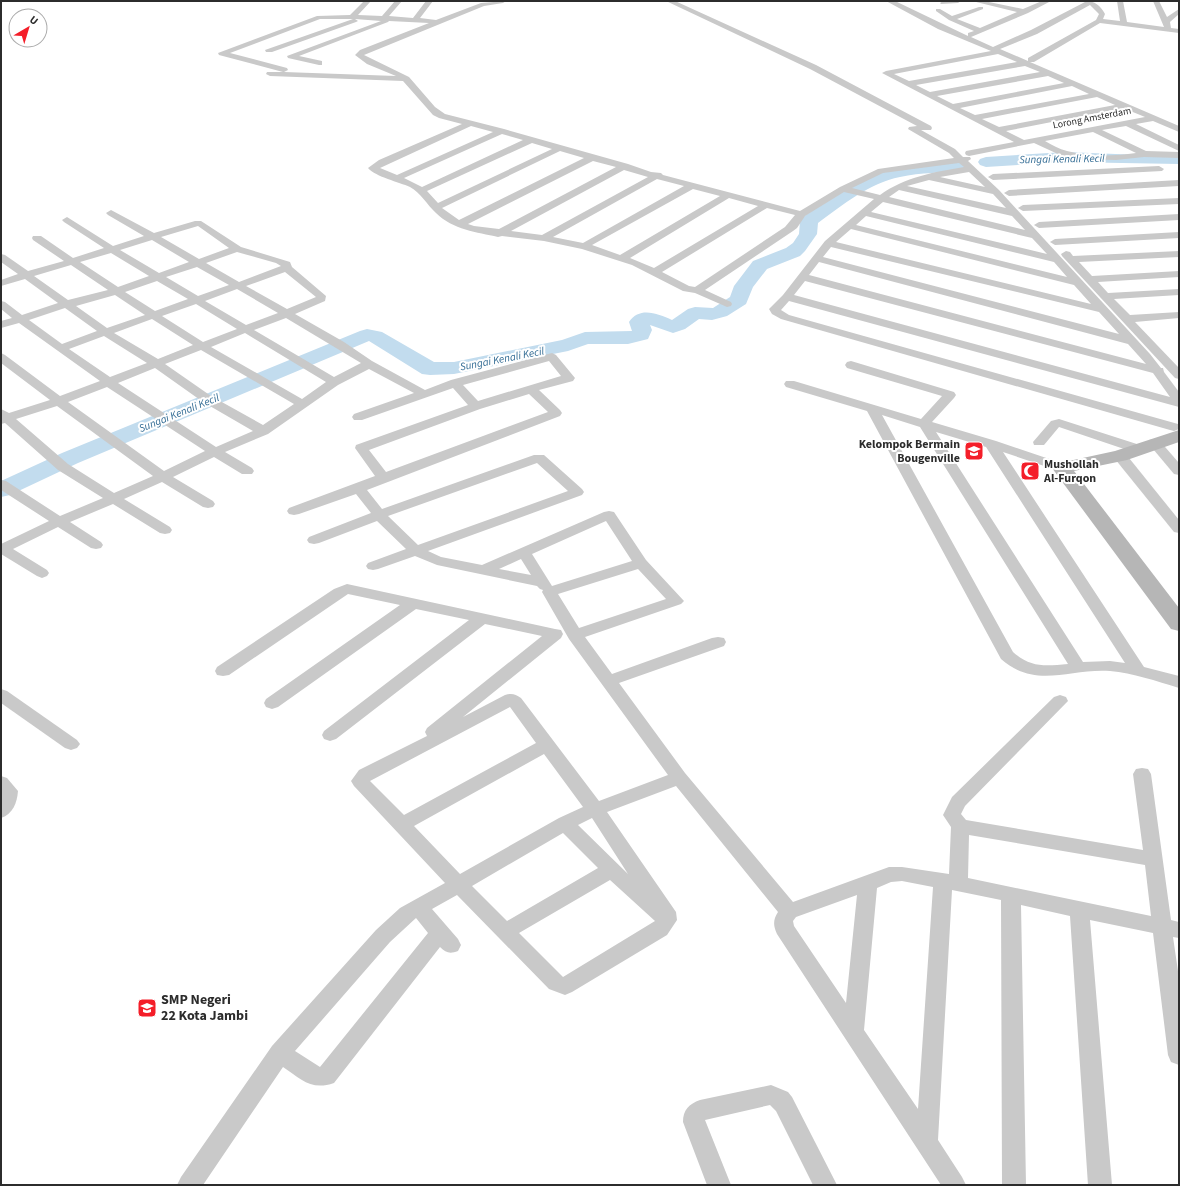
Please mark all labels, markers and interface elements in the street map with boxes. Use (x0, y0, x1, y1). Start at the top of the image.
north arrow (8, 8, 48, 48)
text: U (26, 12, 41, 29)
street label: Lorong Amsterdam (1052, 104, 1132, 132)
water label: Sungai Kenali Kecil (1019, 151, 1105, 167)
water label: Sungai Kenali Kecil (459, 343, 546, 375)
water label: Sungai Kenali Kecil (137, 390, 222, 436)
place label: Kelompok Bermain Bougenville (859, 436, 960, 467)
school or university icon: Kelompok Bermain Bougenville (963, 440, 985, 462)
place label: Mushollah Al-Furqon (1043, 456, 1099, 487)
mosque icon: Mushollah Al-Furqon (1019, 460, 1041, 482)
place label: SMP Negeri 22 Kota Jambi (161, 990, 248, 1026)
school or university icon: SMP Negeri 22 Kota Jambi (136, 997, 158, 1019)

